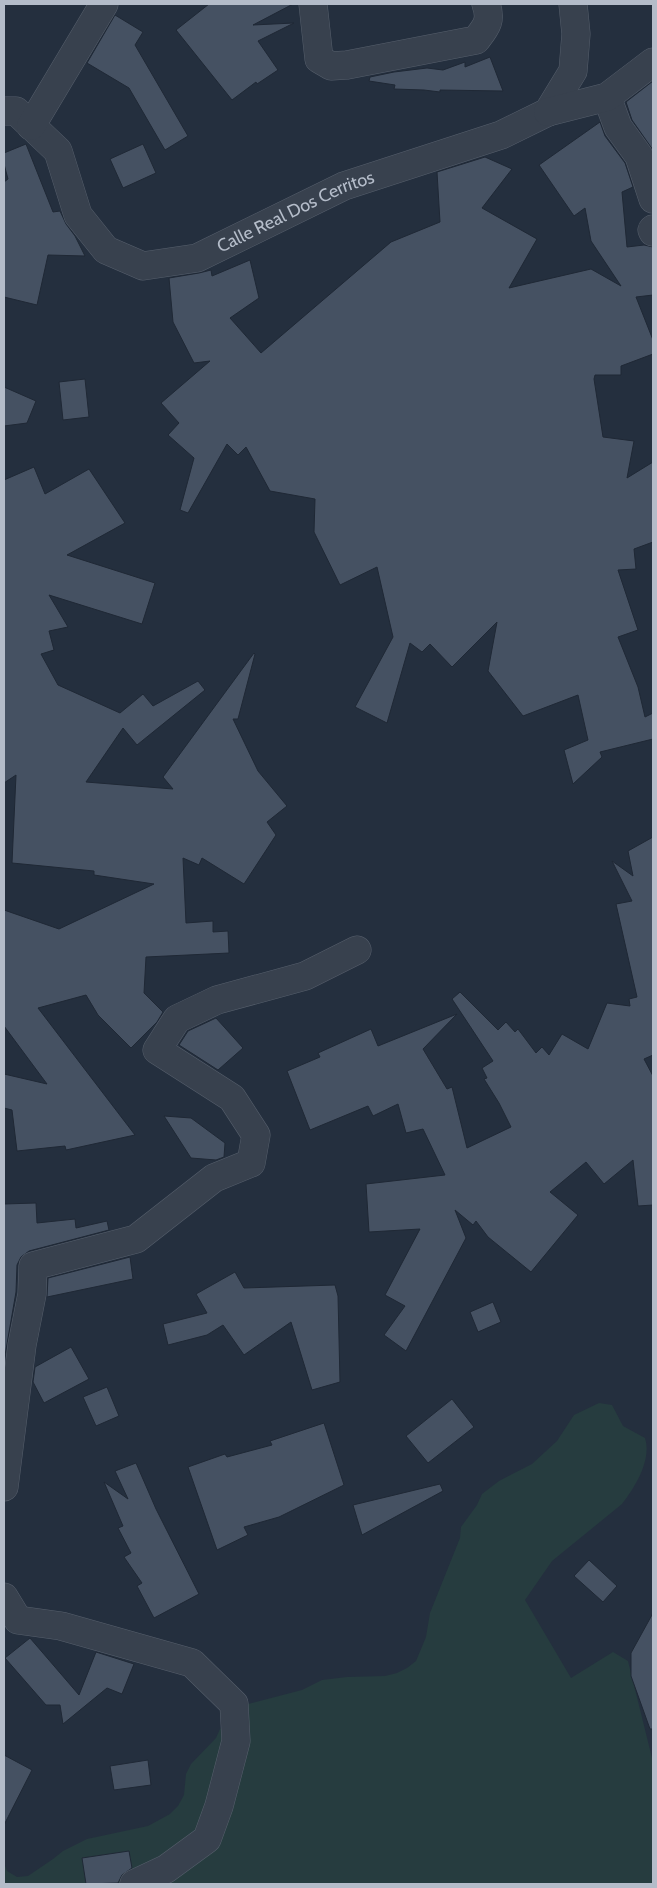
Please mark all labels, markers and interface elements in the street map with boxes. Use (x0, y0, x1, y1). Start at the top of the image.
street label: Calle Real Dos Cerritos (213, 166, 377, 257)

